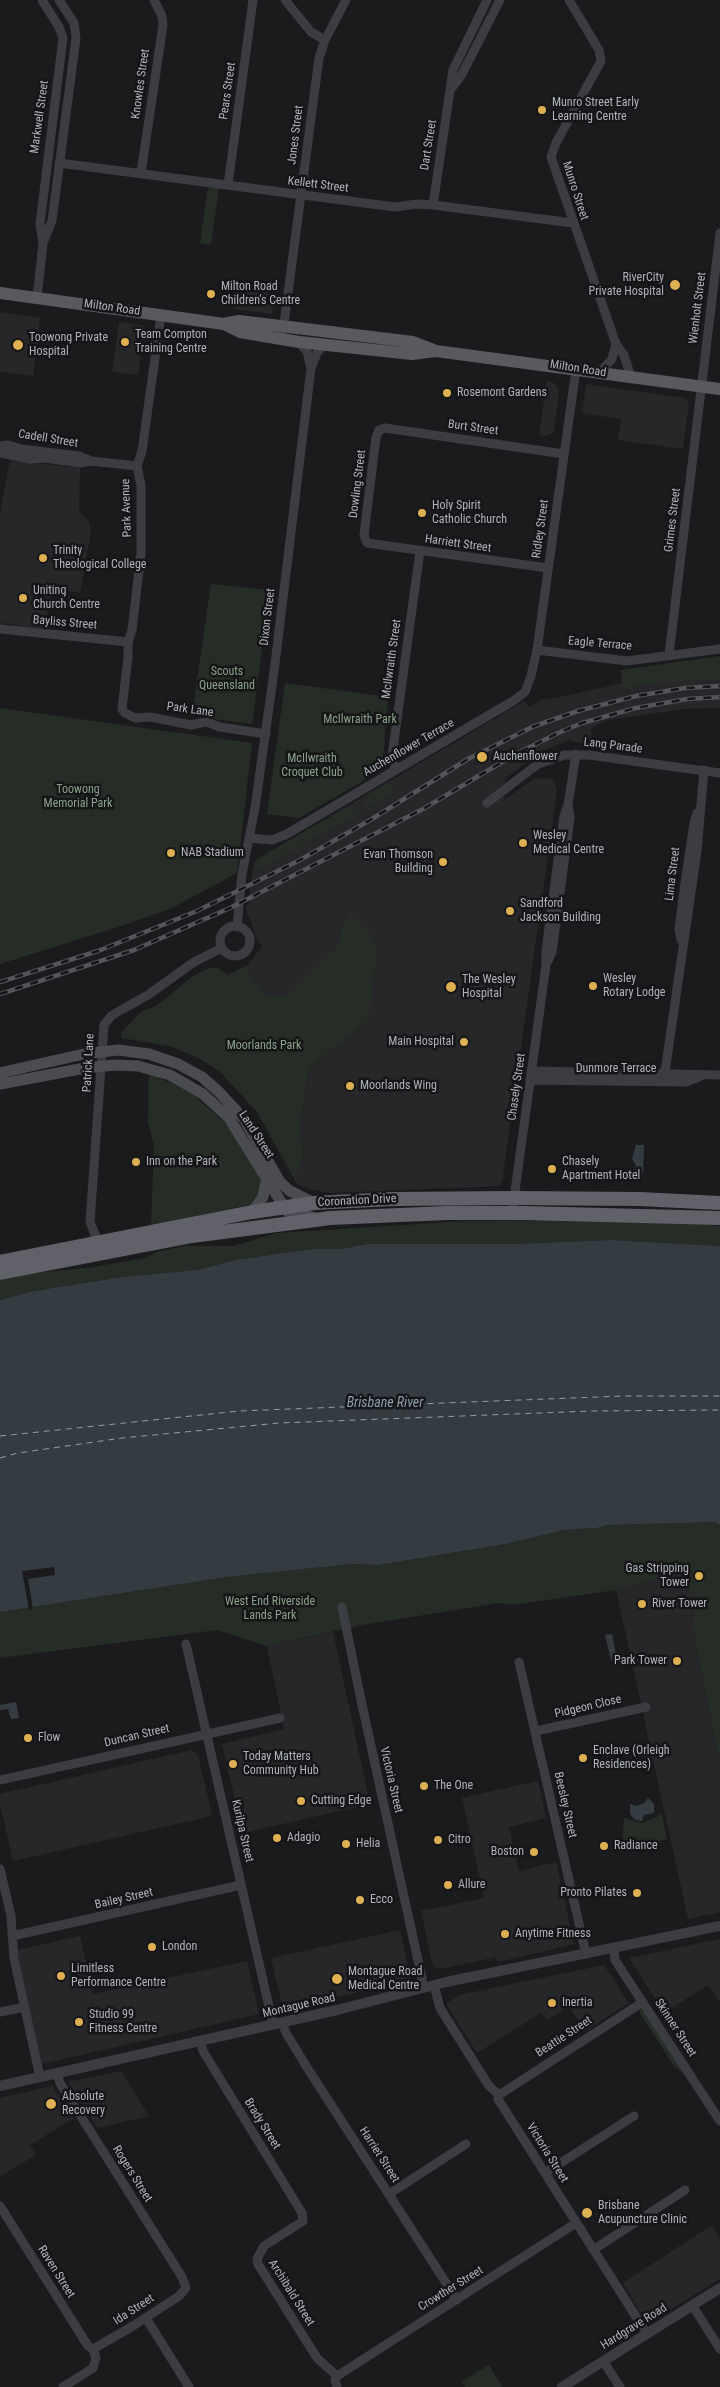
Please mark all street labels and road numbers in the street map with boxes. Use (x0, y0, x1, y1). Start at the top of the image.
street label: Knowles Street (129, 48, 153, 120)
street label: Pears Street (217, 61, 239, 121)
street label: Markwell Street (28, 80, 52, 154)
street label: Jones Street (285, 105, 307, 165)
street label: Dart Street (418, 119, 440, 171)
street label: Munro Street (559, 160, 591, 222)
street label: Kellett Street (287, 174, 349, 196)
street label: Wienholt Street (686, 271, 710, 345)
street label: Milton Road (83, 297, 141, 319)
street label: Milton Road (549, 357, 607, 381)
street label: Burt Street (447, 417, 499, 439)
street label: Cadell Street (17, 427, 79, 451)
street label: Dowling Street (347, 449, 369, 519)
street label: Park Avenue (119, 478, 135, 538)
street label: Grimes Street (662, 487, 684, 553)
street label: Ridley Street (530, 499, 552, 559)
street label: Harriett Street (424, 532, 492, 556)
street label: Dixon Street (257, 588, 279, 646)
street label: Bayliss Street (32, 613, 98, 633)
street label: McIlwraith Street (379, 618, 405, 700)
street label: Eagle Terrace (567, 634, 633, 654)
street label: Park Lane (166, 700, 214, 720)
street label: Auchenflower Terrace (361, 716, 457, 780)
street label: Lang Parade (583, 735, 643, 757)
street label: Lima Street (663, 846, 683, 902)
street label: Patrick Lane (80, 1033, 98, 1093)
street label: Chasely Street (505, 1052, 529, 1122)
street label: Dunmore Terrace (576, 1062, 656, 1076)
street label: Land Street (235, 1108, 277, 1162)
street label: Coronation Drive (317, 1192, 397, 1210)
street label: Pidgeon Close (553, 1692, 623, 1722)
street label: Duncan Street (103, 1722, 171, 1750)
street label: Victoria Street (376, 1745, 406, 1815)
street label: Beesley Street (550, 1771, 580, 1839)
street label: Kurilpa Street (228, 1798, 256, 1864)
street label: Bailey Street (94, 1885, 154, 1913)
street label: Montague Road (261, 1991, 337, 2021)
street label: Skinner Street (651, 1996, 699, 2060)
street label: Beattie Street (533, 2013, 595, 2061)
street label: Brady Street (241, 2096, 283, 2152)
street label: Victoria Street (523, 2121, 571, 2185)
street label: Harriet Street (356, 2125, 402, 2185)
street label: Rogers Street (109, 2143, 155, 2205)
street label: Raven Street (34, 2243, 78, 2301)
street label: Archibald Street (265, 2257, 317, 2329)
street label: Crowther Street (416, 2263, 486, 2315)
street label: Ida Street (111, 2292, 157, 2328)
street label: Hardgrave Road (598, 2301, 670, 2353)

